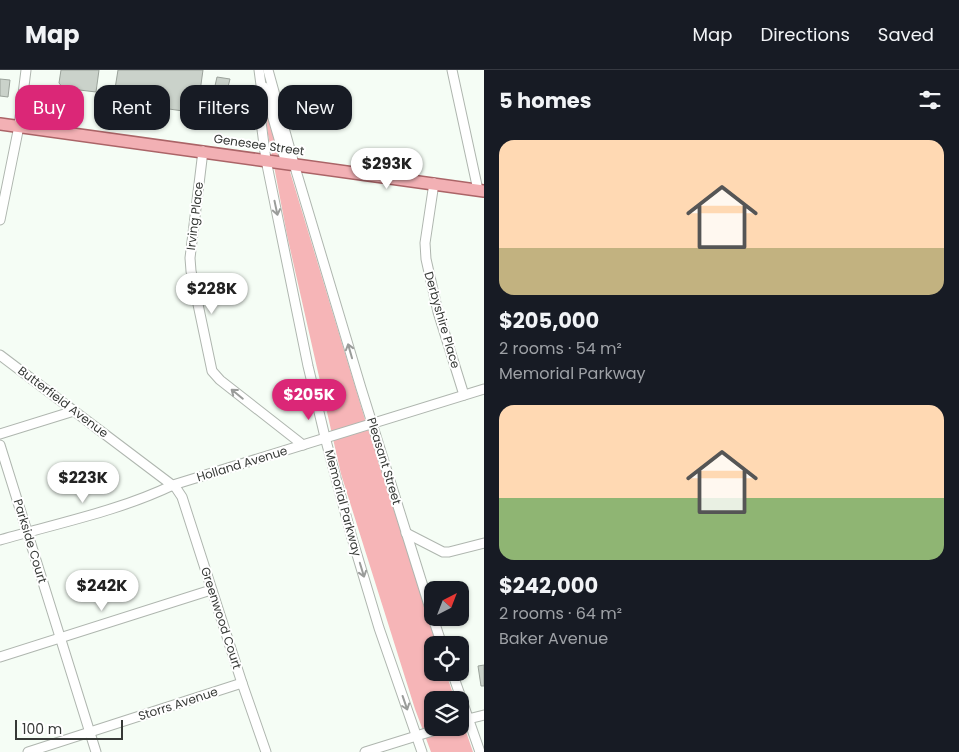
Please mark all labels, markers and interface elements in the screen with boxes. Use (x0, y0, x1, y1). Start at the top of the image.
text: Map (25, 18, 80, 51)
text: Map (693, 22, 732, 47)
text: Directions (760, 22, 850, 47)
text: Saved (878, 22, 934, 47)
chip: Buy (15, 85, 84, 130)
chip: Rent (94, 85, 170, 130)
chip: Filters (180, 85, 268, 130)
chip: New (278, 85, 352, 130)
text: 5 homes (499, 86, 592, 115)
icon: filters (916, 86, 944, 114)
street label: Genesee Street (213, 130, 306, 159)
pin: $293K (352, 148, 422, 190)
text: $293K (362, 152, 412, 175)
icon: home (677, 172, 767, 262)
street label: Irving Place (182, 181, 207, 251)
one-way arrow (272, 199, 281, 215)
street label: Derbyshire Place (421, 269, 464, 370)
pin: $228K (177, 272, 247, 315)
text: $228K (187, 277, 237, 300)
text: $205,000 (499, 306, 599, 335)
text: 2 rooms · 54 m² (499, 337, 622, 360)
one-way arrow (344, 343, 354, 359)
street label: Butterfield Avenue (15, 362, 112, 441)
text: Memorial Parkway (499, 362, 646, 385)
pin: $205K (274, 378, 344, 421)
text: $205K (283, 383, 335, 406)
one-way arrow (230, 388, 243, 399)
street label: Pleasant Street (363, 415, 406, 506)
icon: home (677, 437, 767, 527)
street label: Holland Avenue (194, 442, 289, 485)
street label: Memorial Parkway (321, 448, 366, 558)
pin: $223K (48, 462, 118, 504)
text: $223K (58, 466, 108, 489)
street label: Parkside Court (10, 497, 51, 585)
one-way arrow (358, 562, 367, 577)
street label: Greenwood Court (197, 565, 246, 671)
pin: $242K (67, 570, 137, 612)
text: $242,000 (499, 571, 598, 600)
text: $242K (77, 574, 127, 597)
north arrow (424, 581, 469, 626)
map controls (424, 581, 469, 736)
text: 2 rooms · 64 m² (499, 602, 622, 625)
text: Baker Avenue (499, 627, 608, 650)
button: locate (424, 636, 469, 681)
street label: Storrs Avenue (136, 683, 220, 724)
button: layers (424, 691, 469, 736)
one-way arrow (401, 695, 410, 711)
scale bar (15, 717, 122, 740)
text: 100 m (22, 719, 62, 739)

